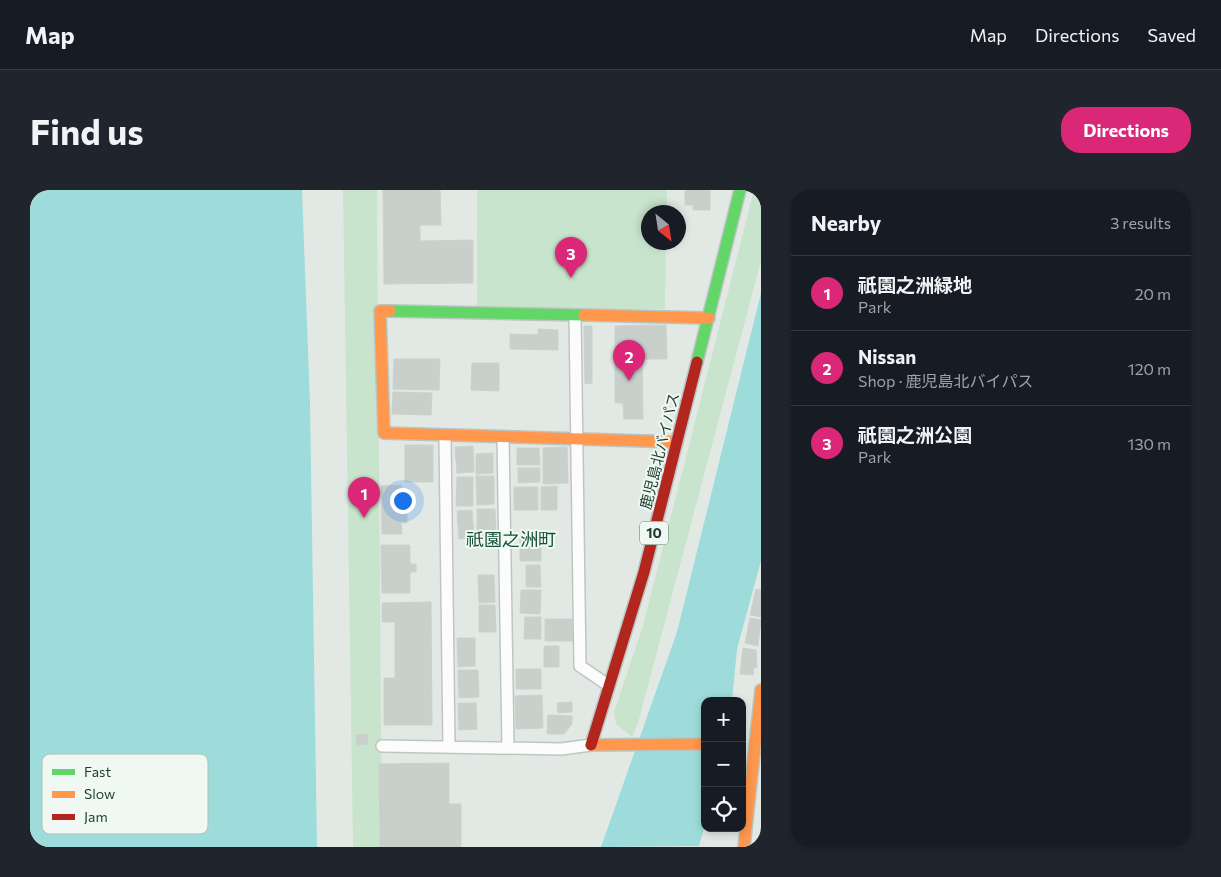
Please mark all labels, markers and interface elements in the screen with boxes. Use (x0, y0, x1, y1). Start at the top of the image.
text: Map (25, 20, 75, 49)
text: Map (970, 24, 1007, 46)
text: Directions (1035, 24, 1119, 46)
text: Saved (1147, 24, 1196, 46)
button: Directions (1061, 107, 1191, 153)
text: Find us (30, 109, 144, 152)
north arrow (641, 205, 686, 250)
text: Nearby (811, 210, 881, 235)
text: 3 results (1110, 213, 1171, 232)
pin: 3 (555, 237, 587, 278)
text: 祇園之洲緑地 (858, 273, 972, 296)
text: 1 (823, 284, 831, 303)
text: 20 m (1135, 284, 1171, 303)
text: Park (858, 297, 891, 316)
pin: 2 (613, 340, 645, 381)
text: Nissan (858, 345, 916, 368)
text: 2 (822, 359, 832, 378)
text: 120 m (1128, 359, 1171, 378)
text: Shop · 鹿児島北バイパス (858, 371, 1033, 390)
street label: 鹿児島北バイパス (636, 391, 682, 511)
text: 祇園之洲公園 (858, 423, 972, 446)
text: 3 (822, 434, 832, 453)
text: 130 m (1128, 434, 1171, 453)
text: Park (858, 447, 891, 466)
pin: 1 (348, 477, 380, 518)
your location (390, 488, 416, 514)
road number: 10 (640, 522, 668, 544)
district label: 祇園之洲町 (466, 528, 556, 550)
map controls (701, 697, 746, 832)
button: + (701, 697, 746, 742)
button: − (701, 742, 746, 787)
legend (42, 754, 208, 834)
text: Fast (84, 763, 111, 780)
text: Slow (84, 785, 115, 802)
button: locate (701, 787, 746, 832)
text: Jam (84, 808, 108, 825)

